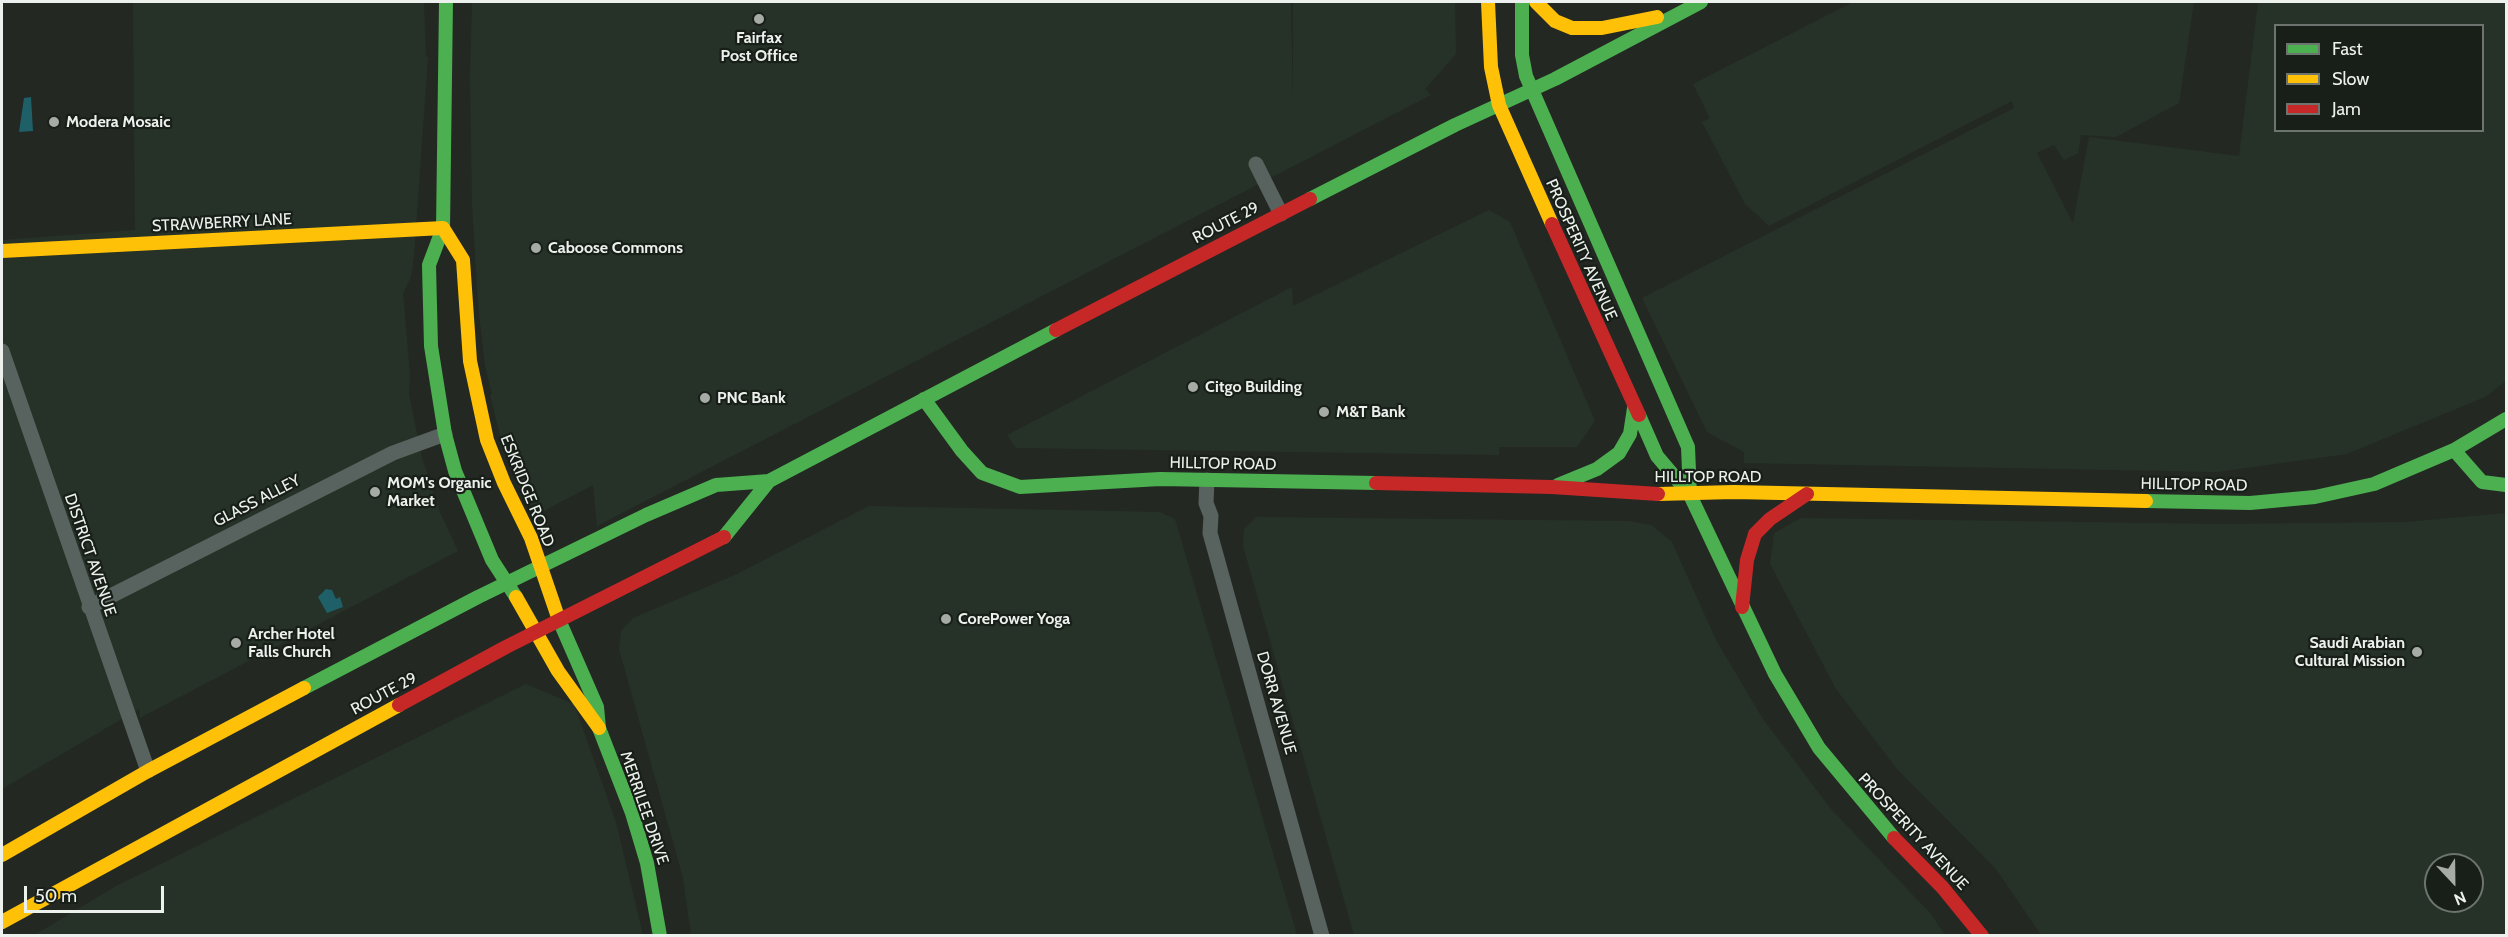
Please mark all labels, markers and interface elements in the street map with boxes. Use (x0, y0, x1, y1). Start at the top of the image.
marker: Fairfax Post Office (752, 12, 766, 26)
legend (2274, 24, 2484, 132)
place label: Fairfax Post Office (721, 28, 797, 66)
text: Fast (2332, 38, 2363, 60)
text: Slow (2332, 68, 2369, 90)
text: Jam (2332, 98, 2361, 120)
place label: Modera Mosaic (66, 112, 170, 132)
marker: Modera Mosaic (47, 115, 61, 129)
street label: PROSPERITY AVENUE (1541, 176, 1621, 324)
street label: ROUTE 29 (1190, 198, 1262, 248)
street label: STRAWBERRY LANE (152, 210, 292, 236)
place label: Caboose Commons (548, 238, 683, 258)
marker: Caboose Commons (529, 241, 543, 255)
place label: Citgo Building (1205, 377, 1302, 397)
marker: Citgo Building (1186, 380, 1200, 394)
place label: PNC Bank (717, 388, 786, 408)
marker: PNC Bank (698, 391, 712, 405)
place label: M&T Bank (1336, 402, 1406, 422)
marker: M&T Bank (1317, 405, 1331, 419)
street label: ESKRIDGE ROAD (496, 432, 558, 550)
street label: HILLTOP ROAD (1169, 453, 1277, 475)
street label: HILLTOP ROAD (1655, 467, 1761, 487)
street label: GLASS ALLEY (210, 471, 304, 531)
place label: MOM's Organic Market (387, 473, 492, 511)
street label: HILLTOP ROAD (2140, 474, 2248, 496)
marker: MOM's Organic Market (368, 485, 382, 499)
street label: DISTRICT AVENUE (60, 491, 120, 619)
place label: CorePower Yoga (958, 609, 1070, 629)
marker: CorePower Yoga (939, 612, 953, 626)
place label: Archer Hotel Falls Church (248, 624, 335, 662)
place label: Saudi Arabian Cultural Mission (2295, 633, 2405, 671)
marker: Archer Hotel Falls Church (229, 636, 243, 650)
marker: Saudi Arabian Cultural Mission (2410, 645, 2424, 659)
street label: DORR AVENUE (1252, 649, 1300, 757)
street label: ROUTE 29 (348, 669, 420, 719)
street label: MERRILEE DRIVE (616, 749, 672, 867)
street label: PROSPERITY AVENUE (1854, 770, 1972, 894)
north arrow (2424, 853, 2484, 913)
scale bar (27, 874, 166, 912)
text: 50 m (35, 885, 77, 907)
text: N (2451, 887, 2469, 909)

